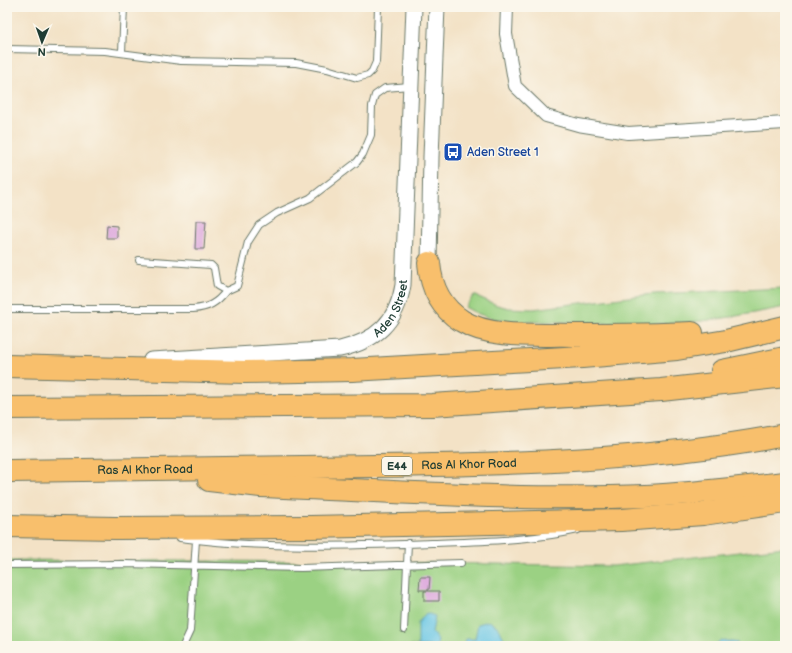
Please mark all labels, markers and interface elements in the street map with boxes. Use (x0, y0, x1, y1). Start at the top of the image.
north arrow (22, 22, 62, 62)
text: N (37, 45, 46, 58)
bus stop icon: Aden Street 1 (442, 141, 464, 163)
place label: Aden Street 1 (467, 145, 539, 160)
street label: Aden Street (370, 279, 411, 341)
street label: Ras Al Khor Road (421, 455, 517, 473)
road number: E44 (382, 457, 412, 475)
street label: Ras Al Khor Road (97, 461, 193, 478)

